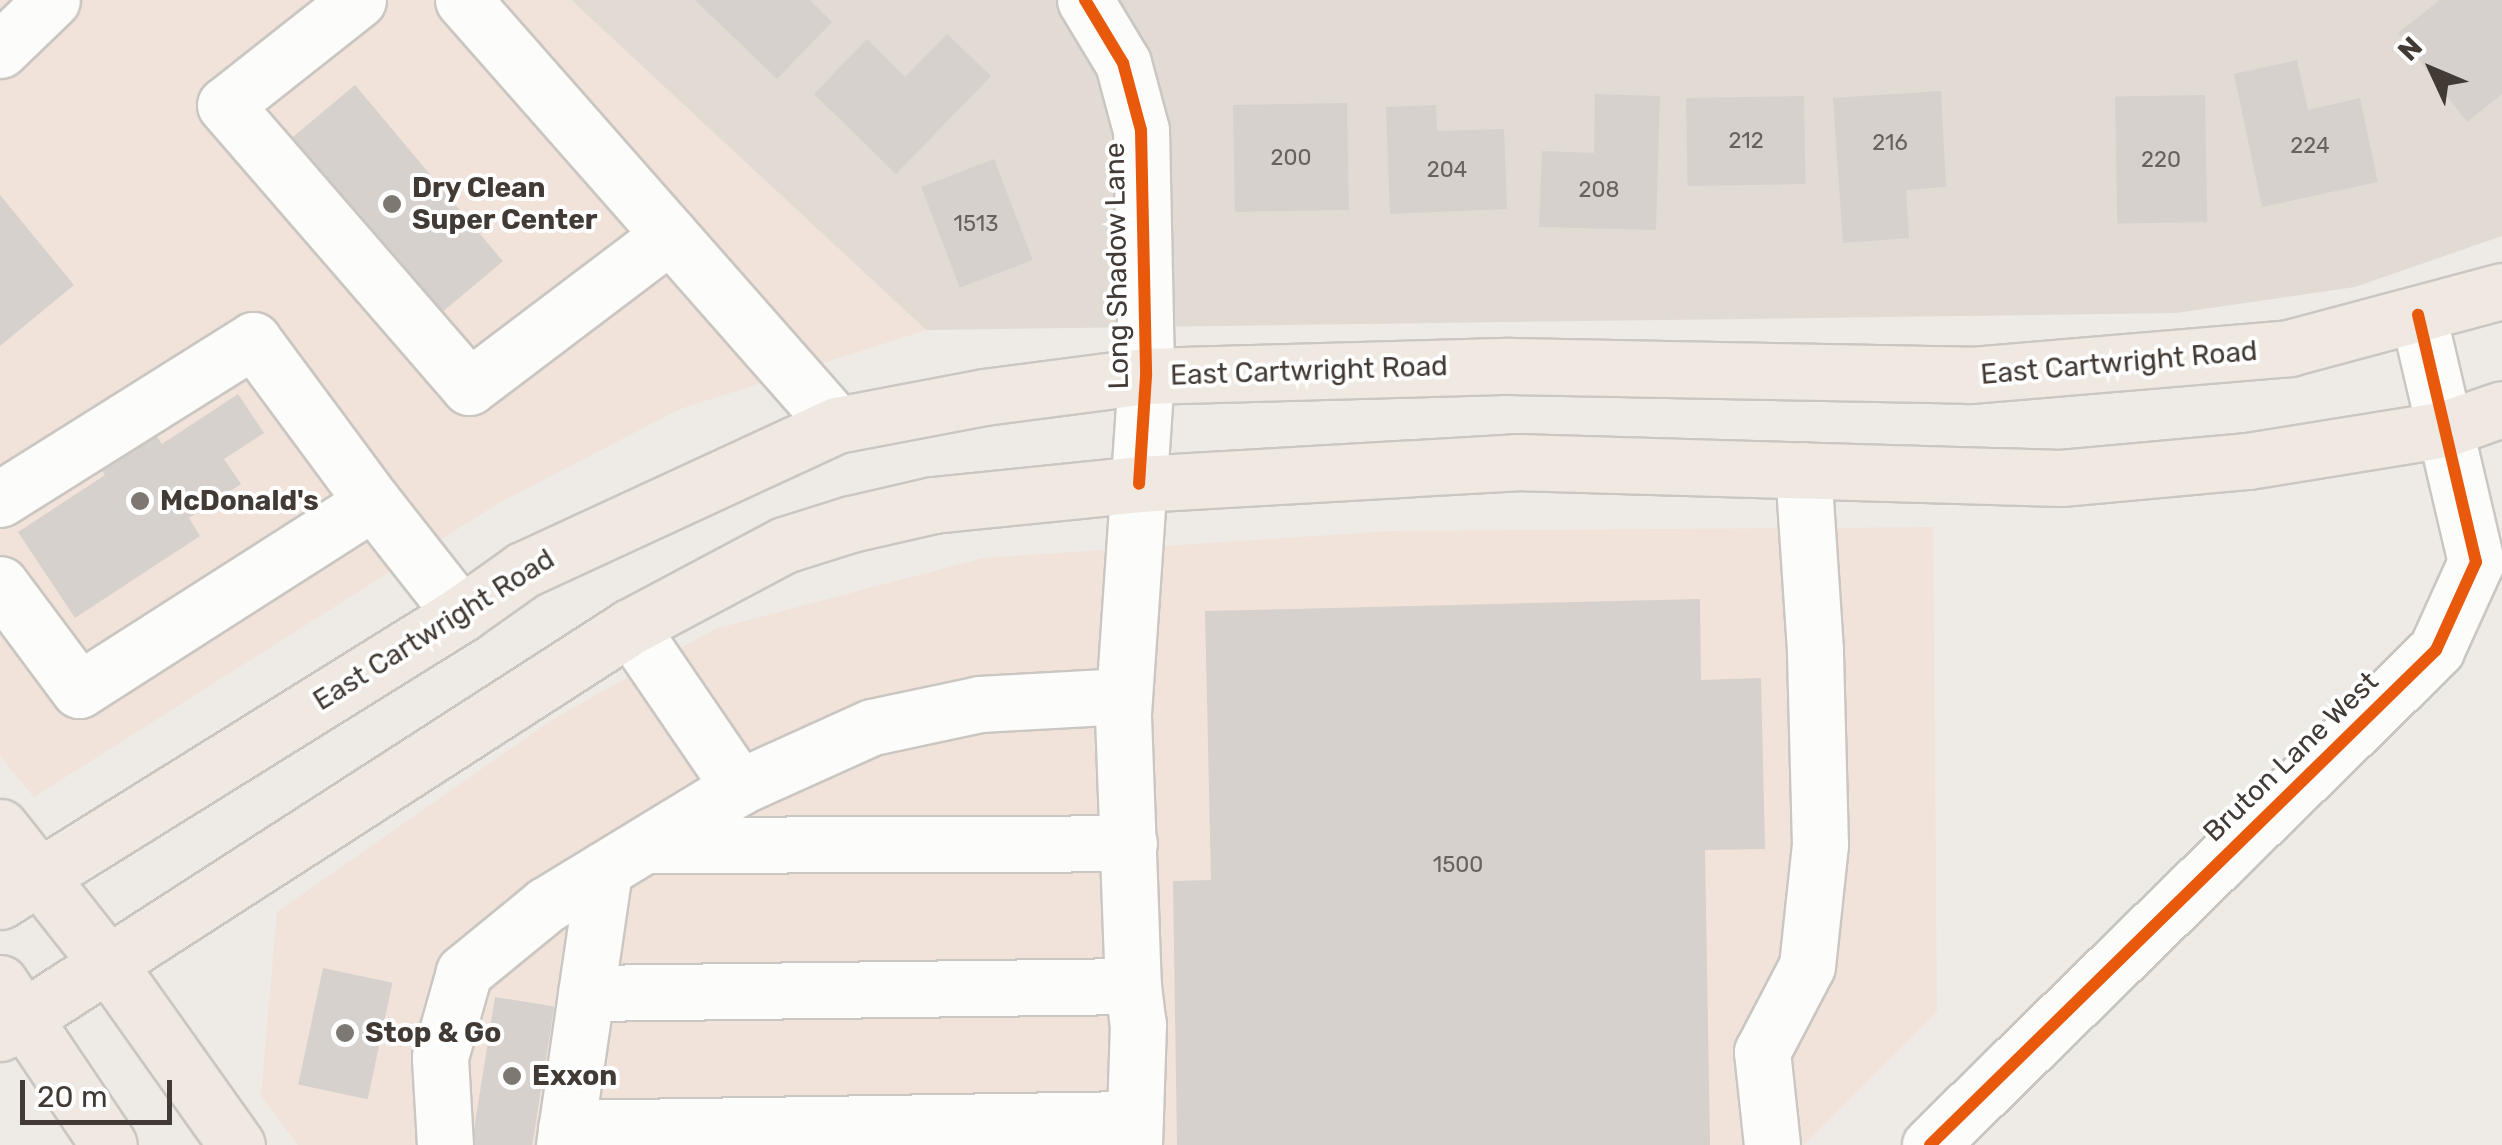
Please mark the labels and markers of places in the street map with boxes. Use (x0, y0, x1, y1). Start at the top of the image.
place label: Dry Clean Super Center (412, 171, 598, 237)
marker: Dry Clean Super Center (381, 193, 403, 215)
place label: McDonald's (160, 484, 319, 518)
marker: McDonald's (129, 490, 151, 512)
place label: Stop & Go (365, 1016, 501, 1050)
marker: Stop & Go (334, 1022, 356, 1044)
place label: Exxon (532, 1059, 617, 1093)
marker: Exxon (501, 1065, 523, 1087)

